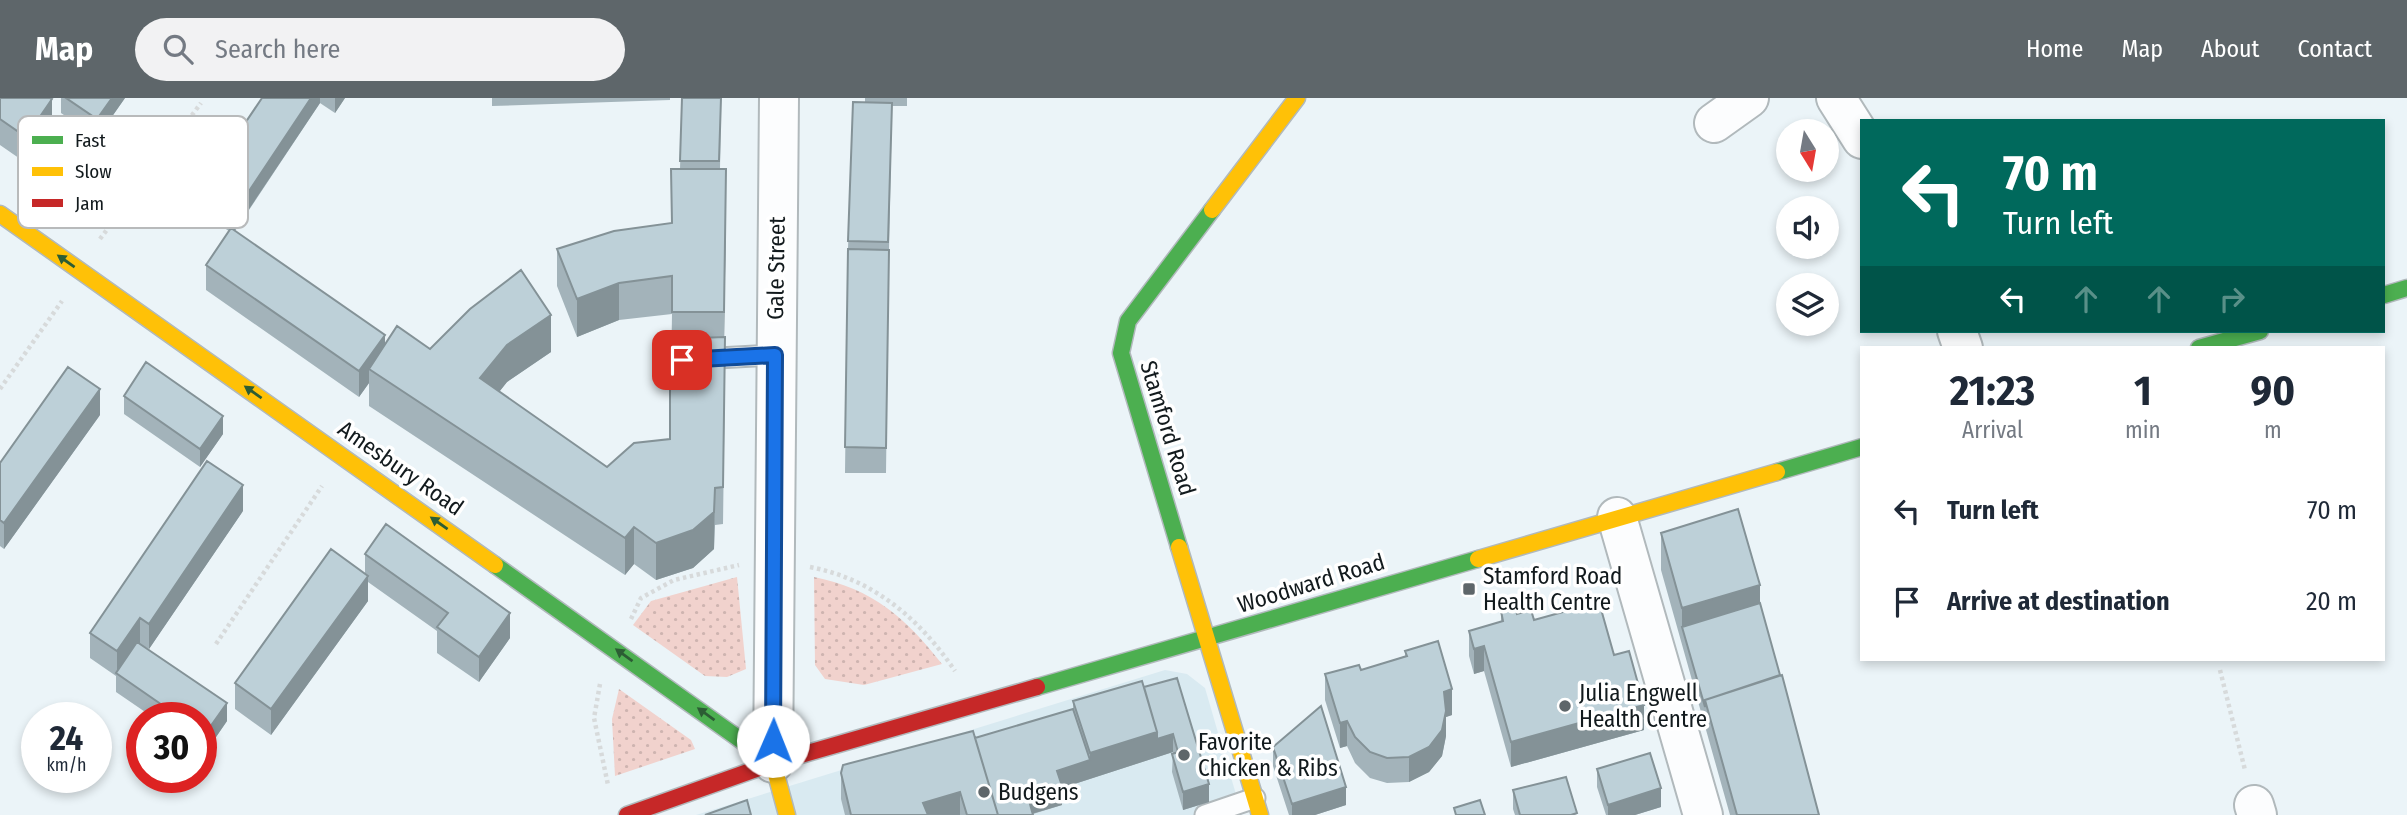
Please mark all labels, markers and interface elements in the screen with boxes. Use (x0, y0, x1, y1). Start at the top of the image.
search box (135, 18, 625, 81)
text: Map (35, 29, 93, 69)
icon: search (159, 30, 197, 68)
text: Search here (215, 34, 340, 65)
text: Home (2026, 35, 2083, 63)
text: Map (2121, 35, 2163, 63)
text: About (2201, 35, 2259, 63)
text: Contact (2297, 35, 2372, 63)
legend (18, 116, 248, 228)
north arrow (1776, 119, 1839, 182)
map controls (1776, 119, 1839, 336)
text: Fast (75, 129, 106, 152)
text: 70 m (2003, 144, 2098, 203)
icon: left (1888, 147, 1979, 238)
text: Slow (75, 160, 112, 183)
text: Jam (75, 192, 104, 215)
button: sound (1776, 196, 1839, 259)
text: Turn left (2003, 204, 2113, 242)
street label: Gale Street (761, 216, 791, 320)
one-way arrow (57, 254, 75, 268)
button: layers (1776, 273, 1839, 336)
icon: left (1994, 280, 2032, 318)
icon: ahead (2067, 280, 2105, 318)
icon: ahead (2140, 280, 2178, 318)
icon: right (2213, 280, 2251, 318)
pin (652, 330, 712, 390)
icon: arrive (663, 341, 701, 379)
street label: Stamford Road (1134, 357, 1202, 499)
text: 21:23 (1950, 366, 2035, 416)
text: 1 (2134, 366, 2152, 416)
text: 90 (2250, 366, 2295, 416)
one-way arrow (244, 385, 262, 399)
street label: Amesbury Road (333, 414, 469, 522)
text: Arrival (1962, 416, 2023, 444)
text: min (2125, 416, 2161, 444)
text: m (2264, 416, 2282, 444)
icon: left (1888, 492, 1926, 530)
text: Turn left (1947, 495, 2039, 526)
text: 70 m (2307, 495, 2357, 526)
one-way arrow (430, 516, 448, 530)
street label: Woodward Road (1234, 547, 1388, 619)
place label: Stamford Road Health Centre (1483, 562, 1622, 616)
marker: Stamford Road Health Centre (1461, 581, 1477, 597)
icon: arrive (1888, 583, 1926, 621)
text: Arrive at destination (1947, 586, 2170, 617)
text: 20 m (2306, 586, 2357, 617)
one-way arrow (615, 648, 633, 662)
place label: Julia Engwell Health Centre (1579, 679, 1707, 733)
marker: Julia Engwell Health Centre (1557, 698, 1573, 714)
speed limit sign: 30 (126, 702, 217, 793)
position arrow (736, 704, 810, 778)
one-way arrow (697, 707, 715, 721)
text: 24 (50, 717, 83, 759)
place label: Favorite Chicken & Ribs (1198, 728, 1338, 782)
marker: Favorite Chicken & Ribs (1176, 747, 1192, 763)
text: km/h (46, 754, 87, 776)
place label: Budgens (998, 778, 1079, 806)
marker: Budgens (976, 784, 992, 800)

